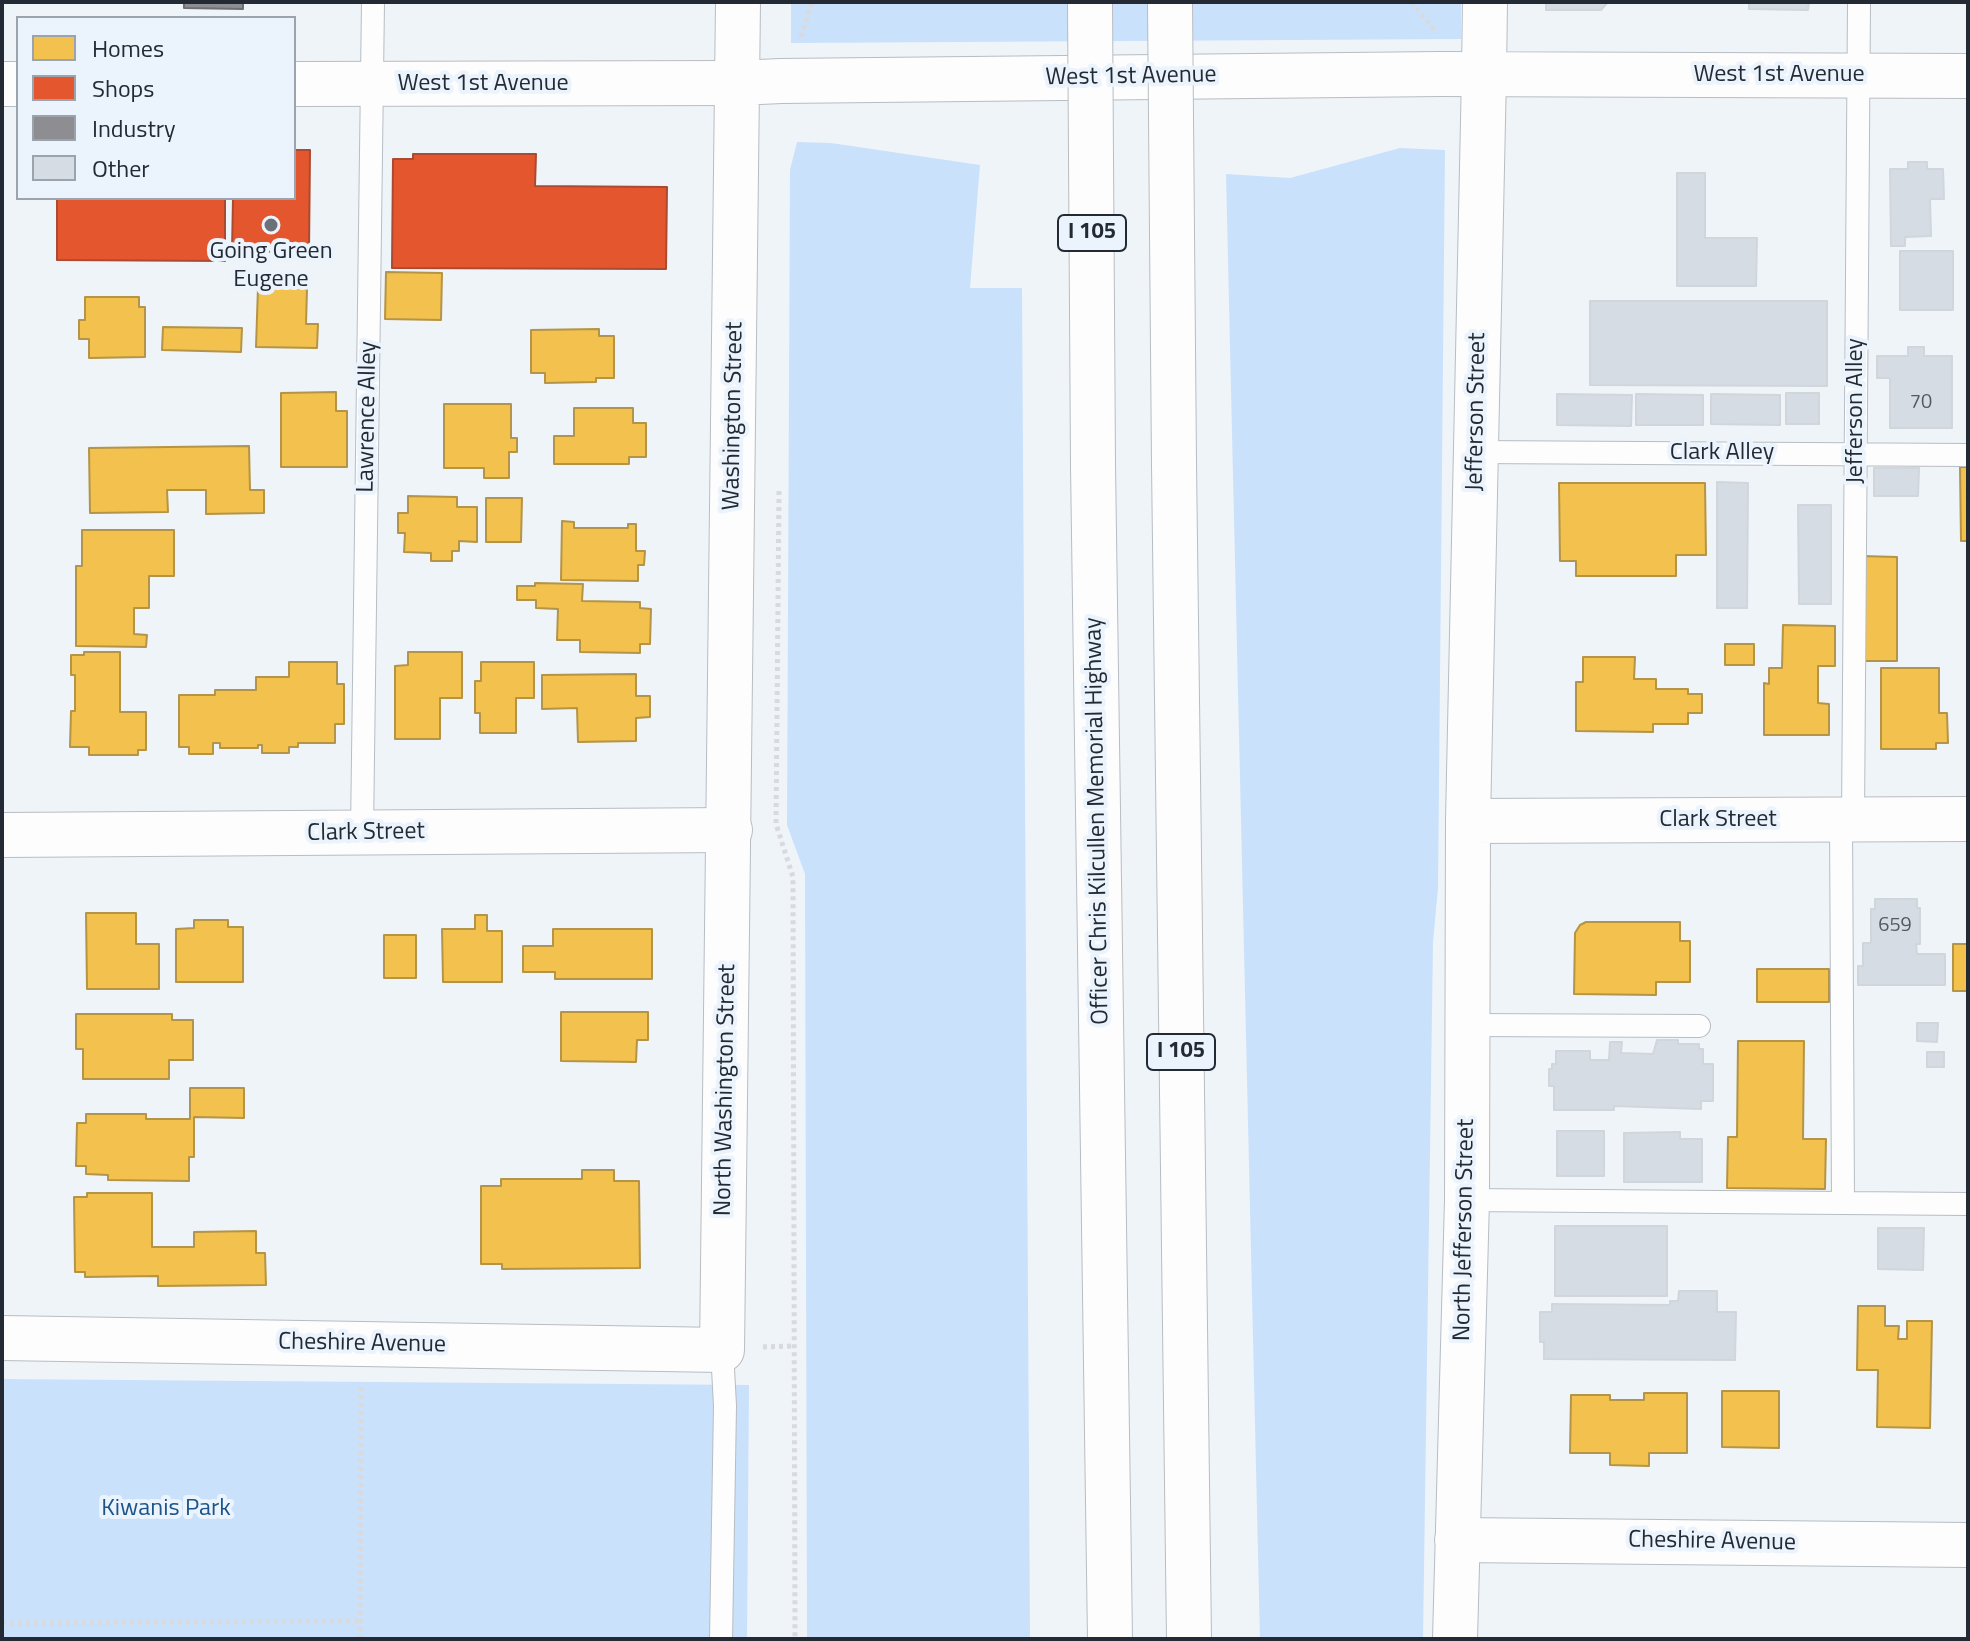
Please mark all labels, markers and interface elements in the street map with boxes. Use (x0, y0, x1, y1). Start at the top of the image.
legend (16, 16, 296, 200)
text: Homes (92, 30, 164, 66)
street label: West 1st Avenue (1045, 61, 1217, 93)
street label: West 1st Avenue (1693, 61, 1865, 89)
text: Shops (92, 70, 154, 106)
street label: West 1st Avenue (397, 70, 569, 98)
text: Industry (92, 110, 176, 146)
text: Other (92, 150, 150, 186)
road number: I 105 (1058, 215, 1126, 251)
marker: Going Green Eugene (262, 216, 280, 234)
place label: Going Green Eugene (209, 238, 333, 294)
street label: Washington Street (718, 321, 750, 511)
street label: Jefferson Street (1461, 332, 1493, 492)
street label: Jefferson Alley (1842, 338, 1870, 484)
street label: Lawrence Alley (352, 341, 384, 493)
house number: 70 (1910, 391, 1932, 415)
street label: Clark Alley (1670, 439, 1774, 467)
street label: Officer Chris Kilcullen Memorial Highway (1080, 617, 1116, 1025)
street label: Clark Street (1659, 806, 1777, 834)
street label: Clark Street (307, 818, 425, 848)
house number: 659 (1878, 914, 1912, 938)
street label: North Washington Street (709, 964, 743, 1216)
road number: I 105 (1147, 1034, 1215, 1070)
street label: North Jefferson Street (1449, 1118, 1481, 1342)
street label: Cheshire Avenue (278, 1328, 446, 1360)
park label: Kiwanis Park (101, 1495, 231, 1523)
street label: Cheshire Avenue (1628, 1526, 1796, 1558)

